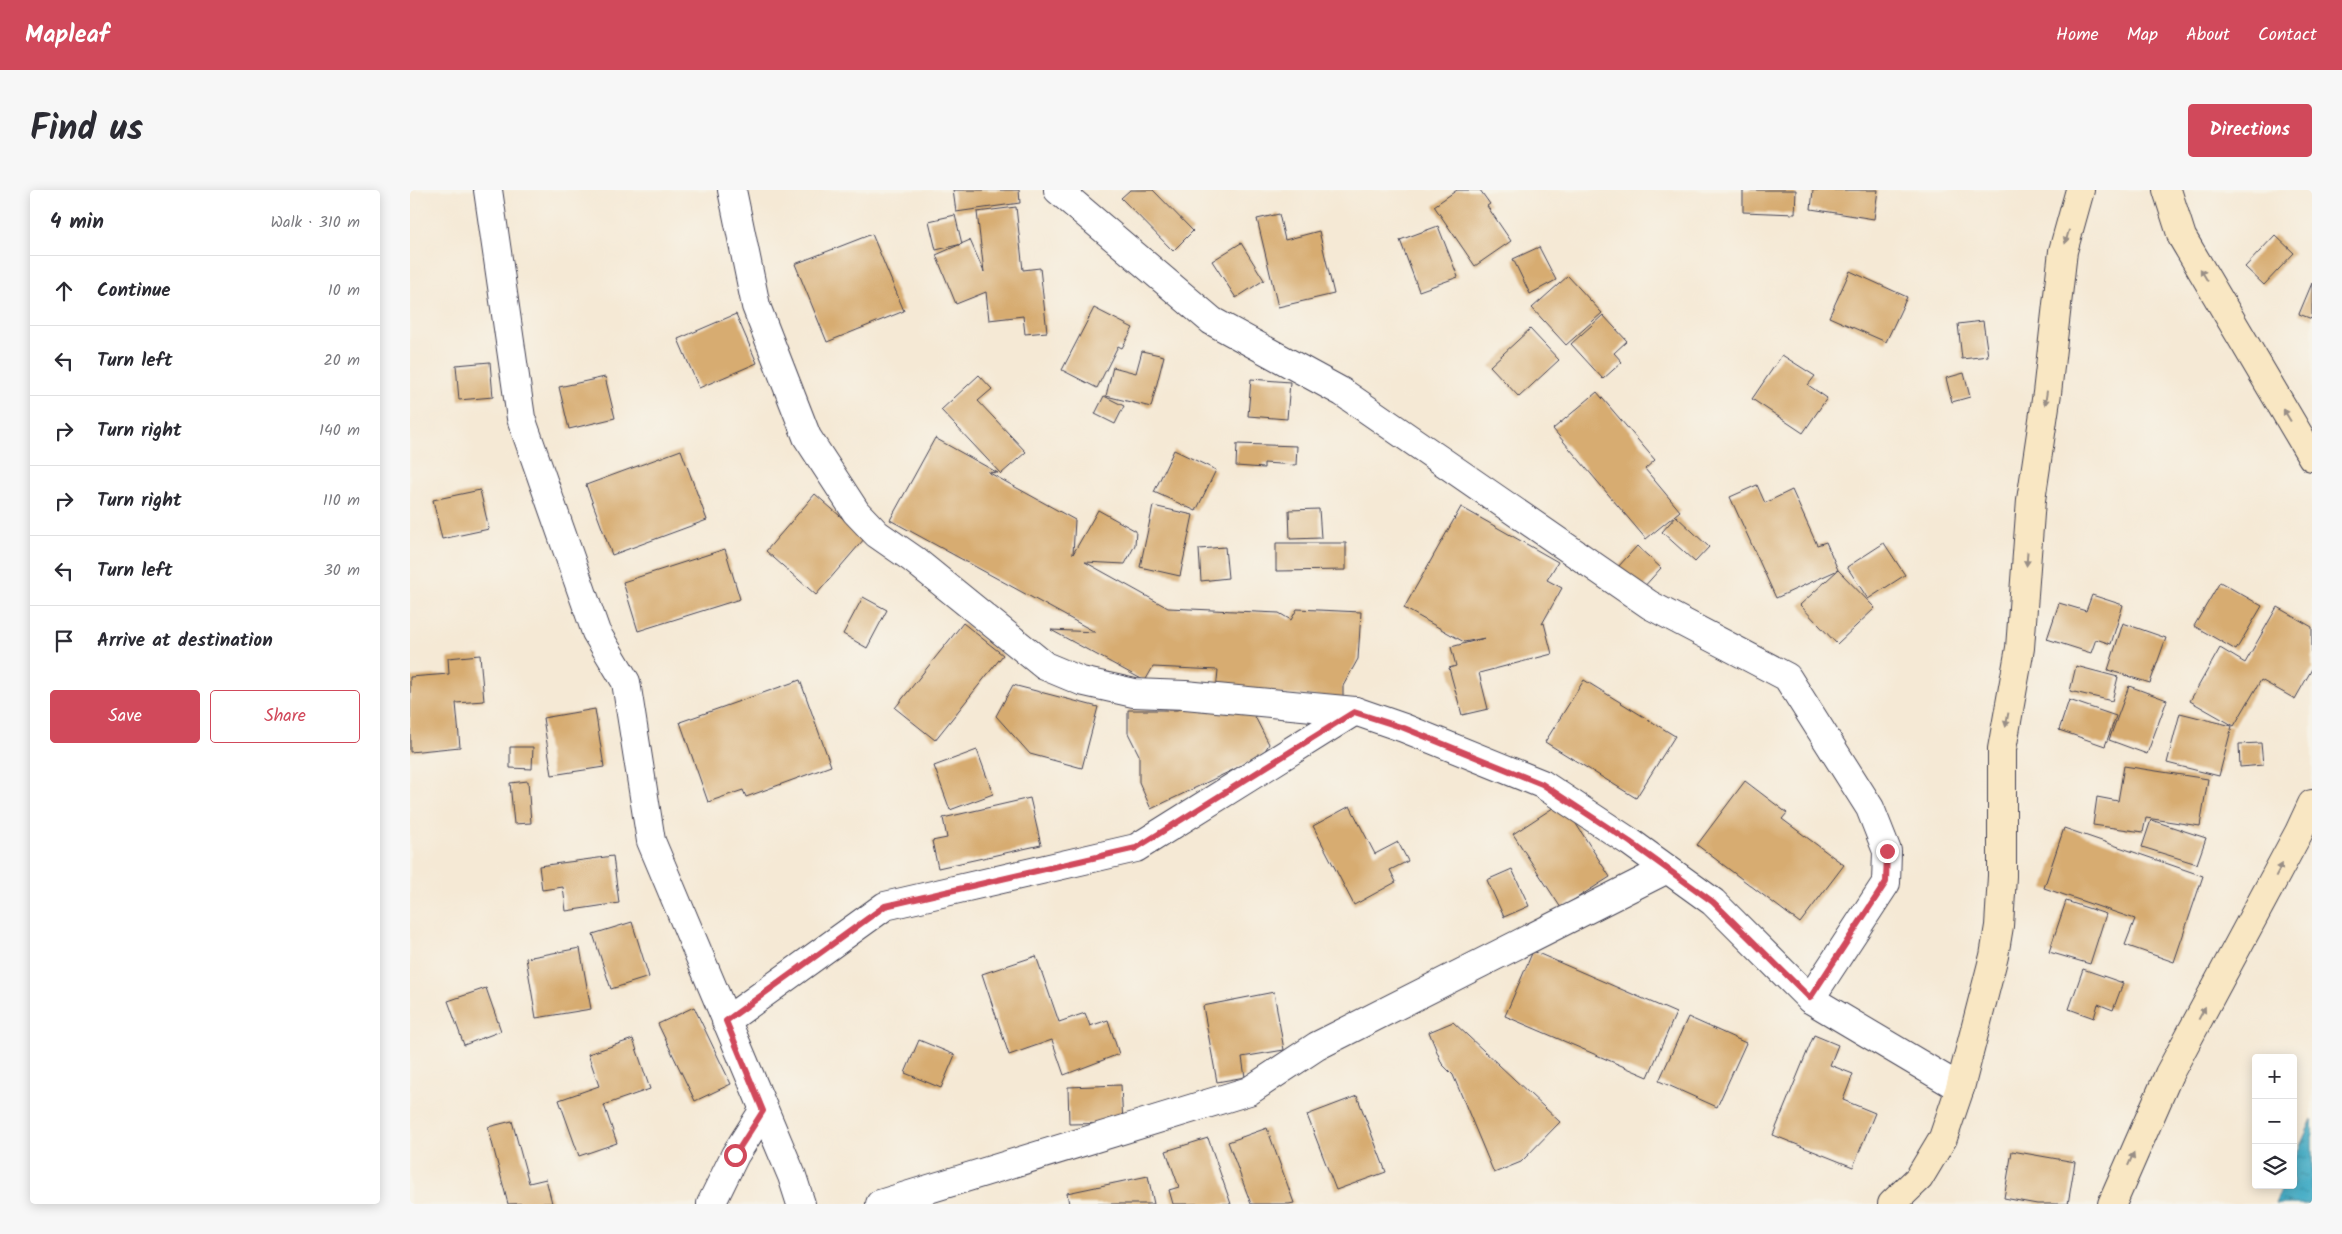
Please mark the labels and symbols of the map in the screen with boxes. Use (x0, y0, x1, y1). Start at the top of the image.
one-way arrow (2062, 230, 2070, 245)
one-way arrow (2200, 268, 2209, 281)
one-way arrow (2042, 390, 2050, 406)
one-way arrow (2283, 408, 2292, 421)
one-way arrow (2023, 552, 2031, 568)
one-way arrow (2003, 713, 2011, 729)
route end (1876, 840, 1899, 863)
one-way arrow (2275, 863, 2283, 877)
one-way arrow (2198, 1006, 2206, 1020)
route start (724, 1144, 747, 1167)
one-way arrow (2128, 1152, 2136, 1166)

